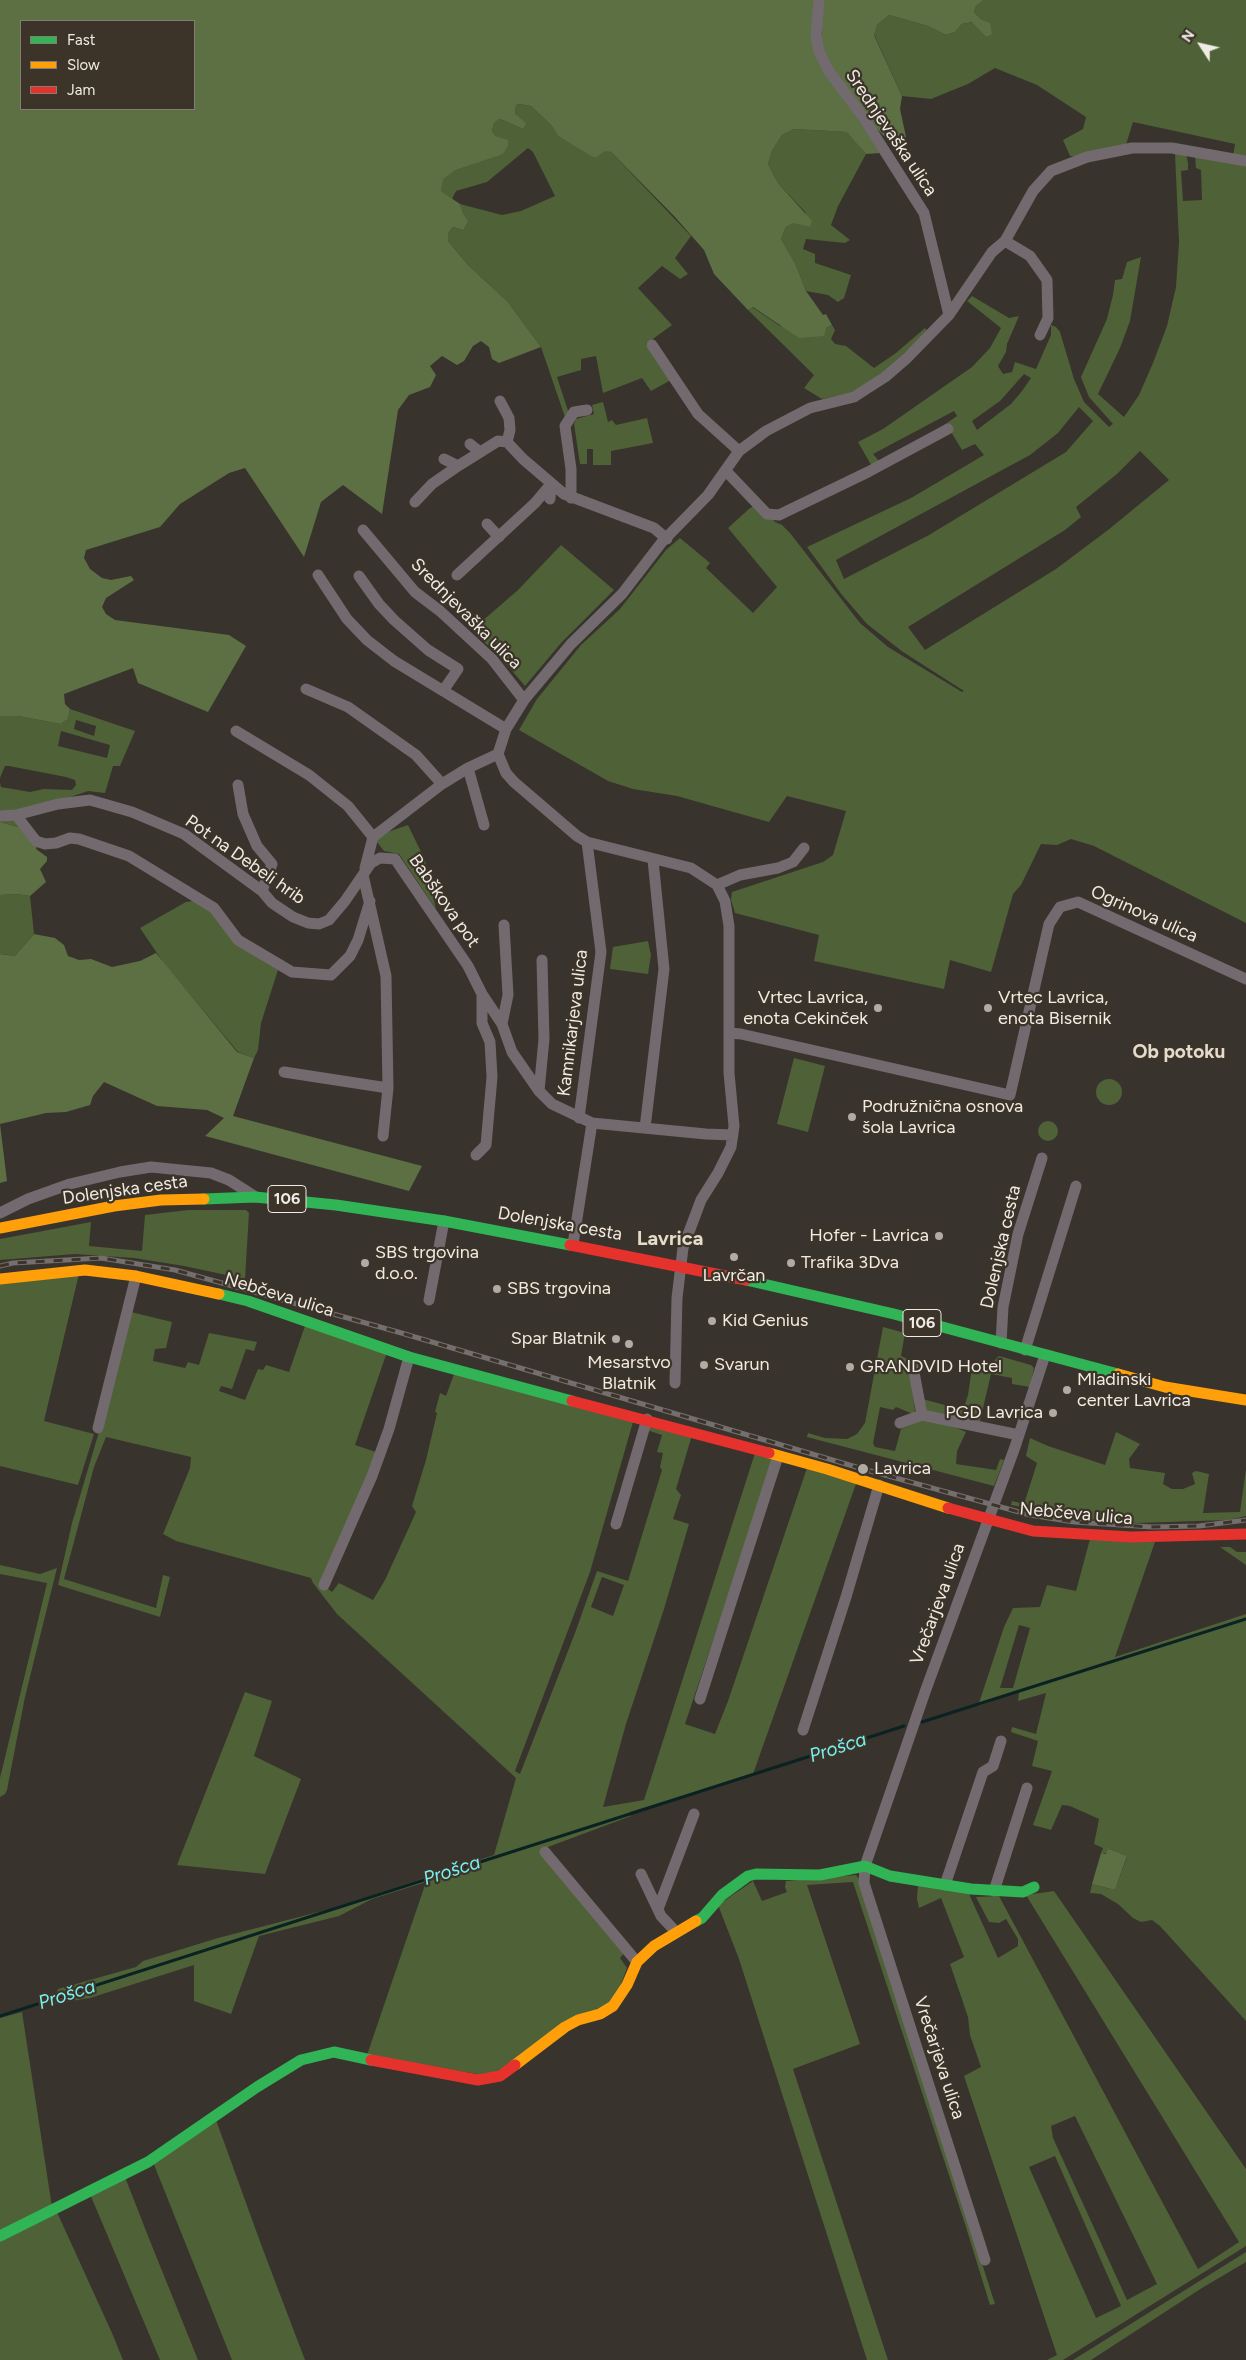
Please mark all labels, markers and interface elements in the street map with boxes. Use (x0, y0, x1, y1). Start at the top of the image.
legend (20, 20, 195, 110)
north arrow (1176, 20, 1226, 70)
text: N (1178, 27, 1198, 45)
text: Fast (67, 31, 95, 49)
text: Slow (67, 56, 100, 74)
street label: Srednjevaška ulica (841, 66, 941, 200)
text: Jam (67, 81, 95, 99)
street label: Srednjevaška ulica (406, 554, 526, 674)
street label: Pot na Debeli hrib (181, 811, 309, 909)
street label: Babškova pot (404, 850, 484, 952)
street label: Ogrinova ulica (1087, 881, 1201, 947)
street label: Kamnikarjeva ulica (553, 948, 593, 1098)
place label: Vrtec Lavrica, enota Cekinček (743, 987, 868, 1030)
place label: Vrtec Lavrica, enota Bisernik (998, 987, 1111, 1030)
marker: Vrtec Lavrica, enota Cekinček (872, 1002, 884, 1014)
marker: Vrtec Lavrica, enota Bisernik (982, 1002, 994, 1014)
district label: Ob potoku (1133, 1041, 1225, 1063)
place label: Podružnična osnova šola Lavrica (862, 1096, 1023, 1138)
marker: Podružnična osnova šola Lavrica (846, 1111, 858, 1123)
street label: Dolenjska cesta (61, 1171, 189, 1209)
street label: Dolenjska cesta (976, 1183, 1026, 1311)
road number: 106 (268, 1186, 306, 1212)
street label: Dolenjska cesta (496, 1202, 624, 1246)
place label: Hofer - Lavrica (809, 1225, 929, 1247)
district label: Lavrica (637, 1227, 703, 1251)
marker: Hofer - Lavrica (933, 1230, 945, 1242)
place label: SBS trgovina d.o.o. (375, 1242, 479, 1284)
marker: Lavrčan (728, 1251, 740, 1263)
place label: Trafika 3Dva (801, 1252, 899, 1274)
marker: SBS trgovina d.o.o. (359, 1257, 371, 1269)
marker: Trafika 3Dva (785, 1257, 797, 1269)
place label: Lavrčan (703, 1265, 765, 1287)
street label: Nebčeva ulica (222, 1268, 336, 1322)
place label: SBS trgovina (507, 1278, 611, 1300)
marker: SBS trgovina (491, 1283, 503, 1295)
place label: Kid Genius (722, 1310, 808, 1332)
road number: 106 (903, 1310, 941, 1336)
marker: Kid Genius (706, 1315, 718, 1327)
place label: Spar Blatnik (511, 1328, 606, 1350)
marker: Spar Blatnik (610, 1333, 622, 1345)
marker: Mesarstvo Blatnik (623, 1338, 635, 1350)
place label: Mesarstvo Blatnik (587, 1352, 671, 1395)
place label: Svarun (714, 1354, 770, 1376)
place label: GRANDVID Hotel (860, 1356, 1002, 1378)
marker: Svarun (698, 1359, 710, 1371)
marker: GRANDVID Hotel (844, 1361, 856, 1373)
place label: Mladinski center Lavrica (1077, 1369, 1191, 1412)
marker: Mladinski center Lavrica (1061, 1384, 1073, 1396)
place label: PGD Lavrica (945, 1402, 1043, 1424)
marker: PGD Lavrica (1047, 1407, 1059, 1419)
place label: Lavrica (874, 1458, 931, 1480)
marker: Lavrica (856, 1462, 870, 1476)
street label: Nebčeva ulica (1019, 1498, 1133, 1530)
street label: Vrečarjeva ulica (906, 1540, 970, 1668)
water label: Prošca (807, 1728, 869, 1768)
water label: Prošca (421, 1851, 483, 1891)
water label: Prošca (36, 1975, 98, 2015)
street label: Vrečarjeva ulica (909, 1994, 969, 2122)

